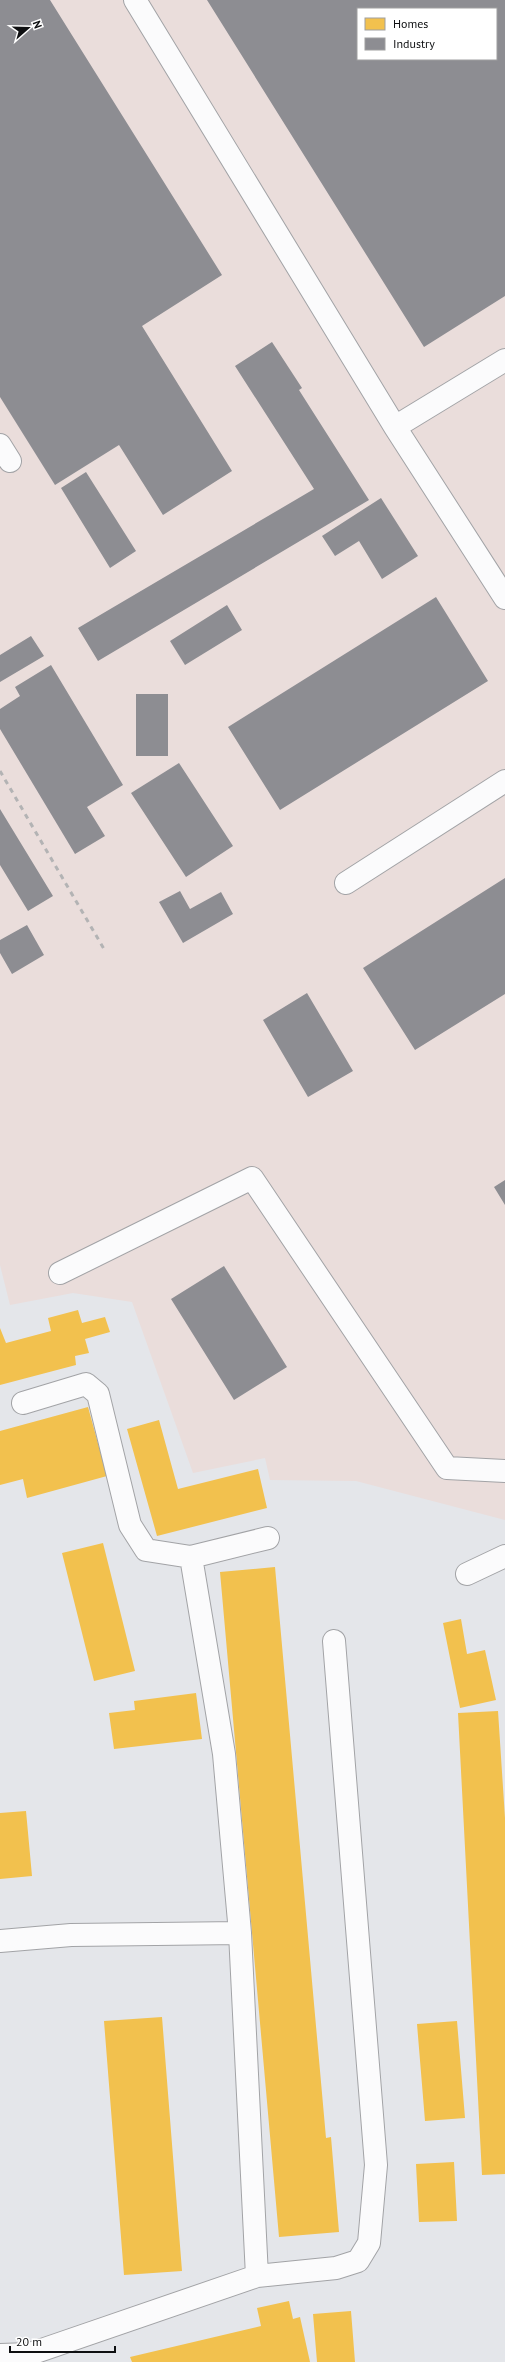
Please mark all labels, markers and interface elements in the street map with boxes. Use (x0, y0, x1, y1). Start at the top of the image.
north arrow (8, 8, 48, 48)
legend (357, 8, 497, 60)
text: Homes (393, 16, 428, 31)
text: N (30, 19, 45, 30)
text: Industry (393, 36, 435, 51)
scale bar (10, 2328, 115, 2354)
text: 20 m (16, 2334, 42, 2349)

